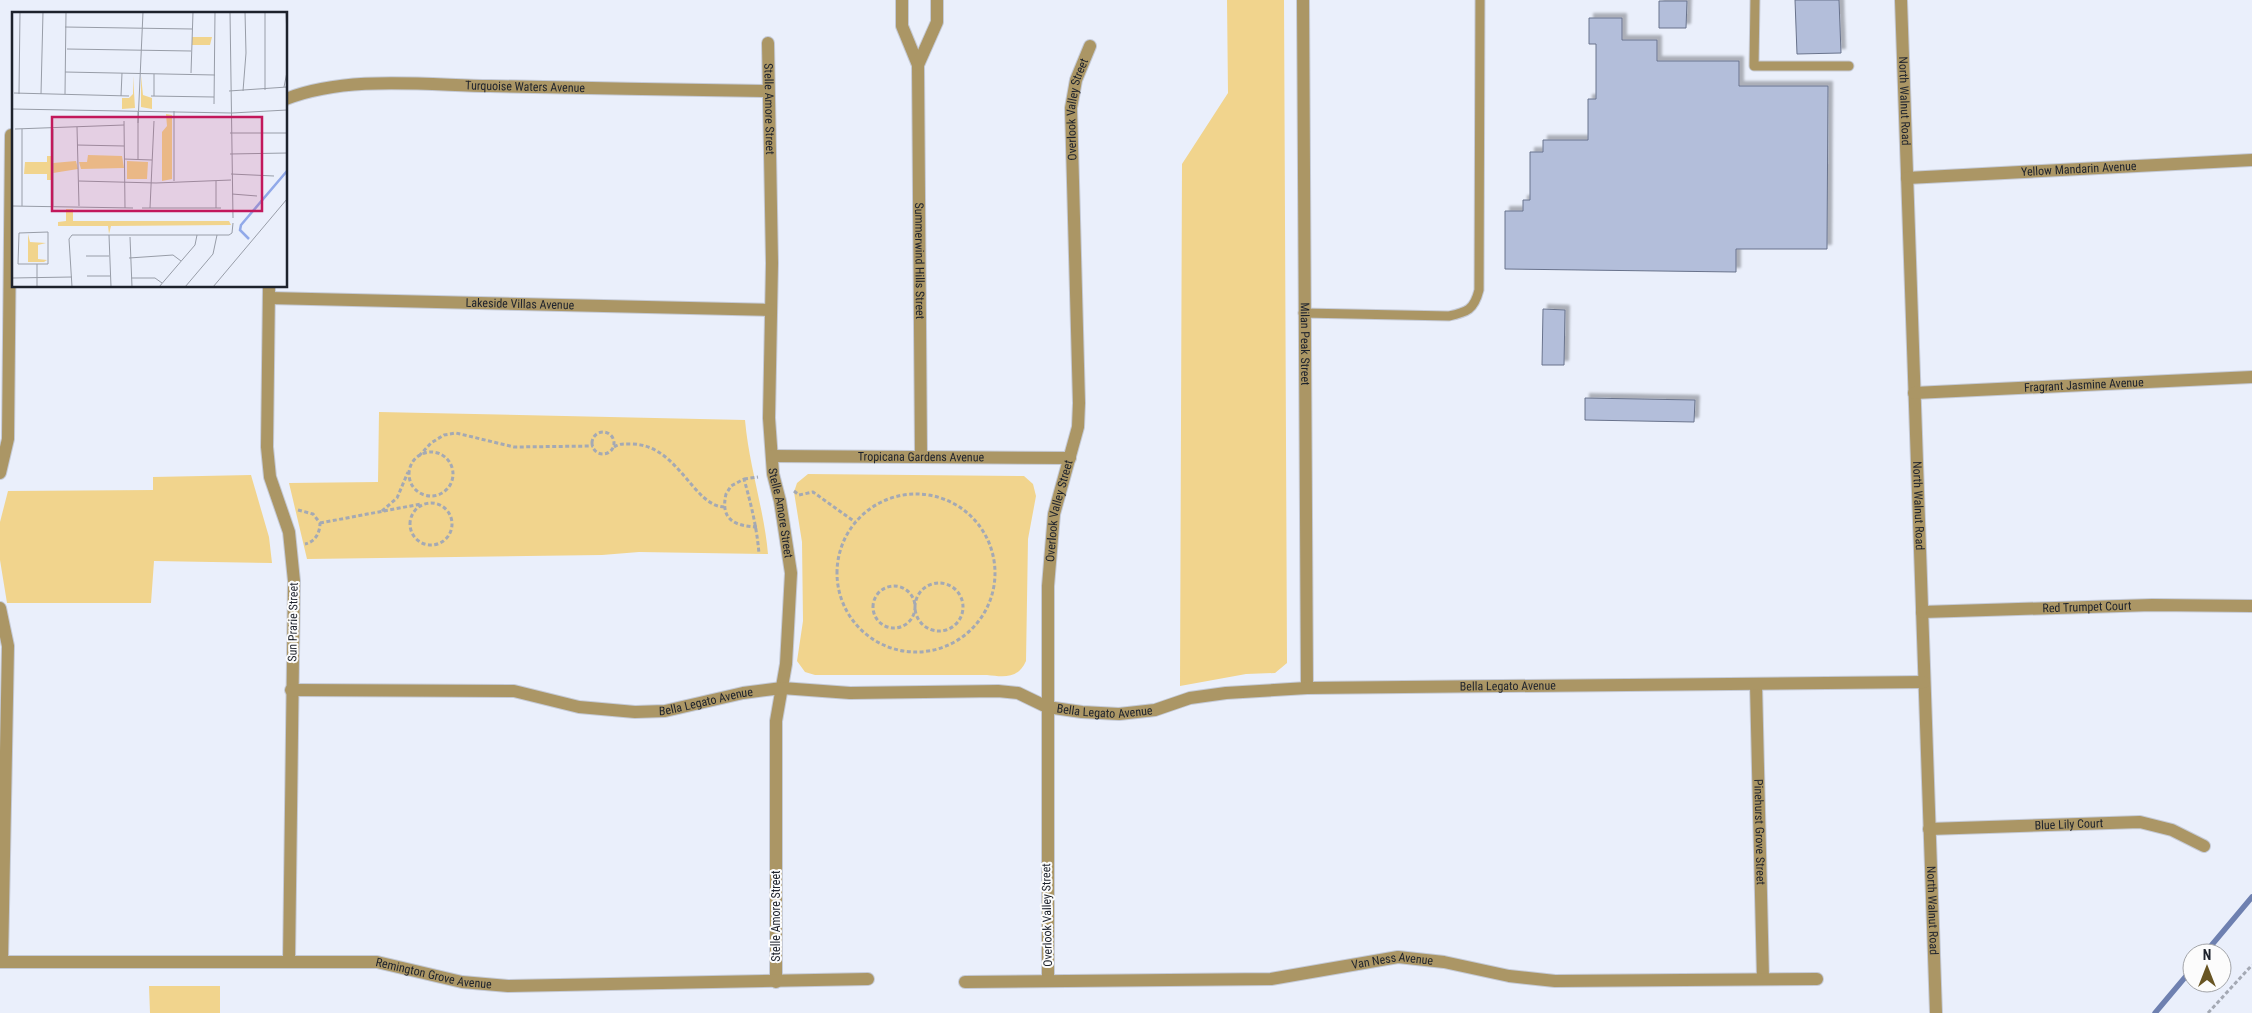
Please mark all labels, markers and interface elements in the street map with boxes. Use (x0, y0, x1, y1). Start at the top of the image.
inset map (12, 12, 288, 288)
street label: Overlook Valley Street (1064, 56, 1091, 161)
street label: North Walnut Road (1896, 56, 1913, 146)
street label: Stelle Amore Street (761, 63, 777, 155)
street label: Turquoise Waters Avenue (465, 78, 586, 95)
street label: Yellow Mandarin Avenue (2021, 159, 2137, 179)
street label: Summerwind Hills Street (912, 202, 927, 320)
street label: Lakeside Villas Avenue (465, 296, 575, 312)
street label: Milan Peak Street (1298, 302, 1312, 386)
street label: Fragrant Jasmine Avenue (2024, 375, 2144, 395)
street label: Tropicana Gardens Avenue (858, 450, 985, 464)
street label: Overlook Valley Street (1043, 458, 1076, 563)
street label: North Walnut Road (1910, 461, 1927, 550)
street label: Stelle Amore Street (766, 468, 796, 559)
street label: Sun Prarie Street (285, 582, 301, 662)
street label: Red Trumpet Court (2042, 599, 2132, 615)
street label: Bella Legato Avenue (1460, 679, 1556, 694)
street label: Bella Legato Avenue (659, 685, 754, 718)
street label: Bella Legato Avenue (1056, 701, 1154, 721)
street label: Pinehurst Grove Street (1751, 779, 1768, 886)
street label: Blue Lily Court (2034, 816, 2104, 832)
street label: Overlook Valley Street (1039, 863, 1055, 967)
street label: North Walnut Road (1924, 866, 1941, 955)
street label: Stelle Amore Street (769, 870, 783, 962)
north arrow (2182, 943, 2232, 993)
text: N (2203, 947, 2211, 963)
street label: Van Ness Avenue (1351, 950, 1434, 972)
street label: Remington Grove Avenue (374, 955, 493, 992)

